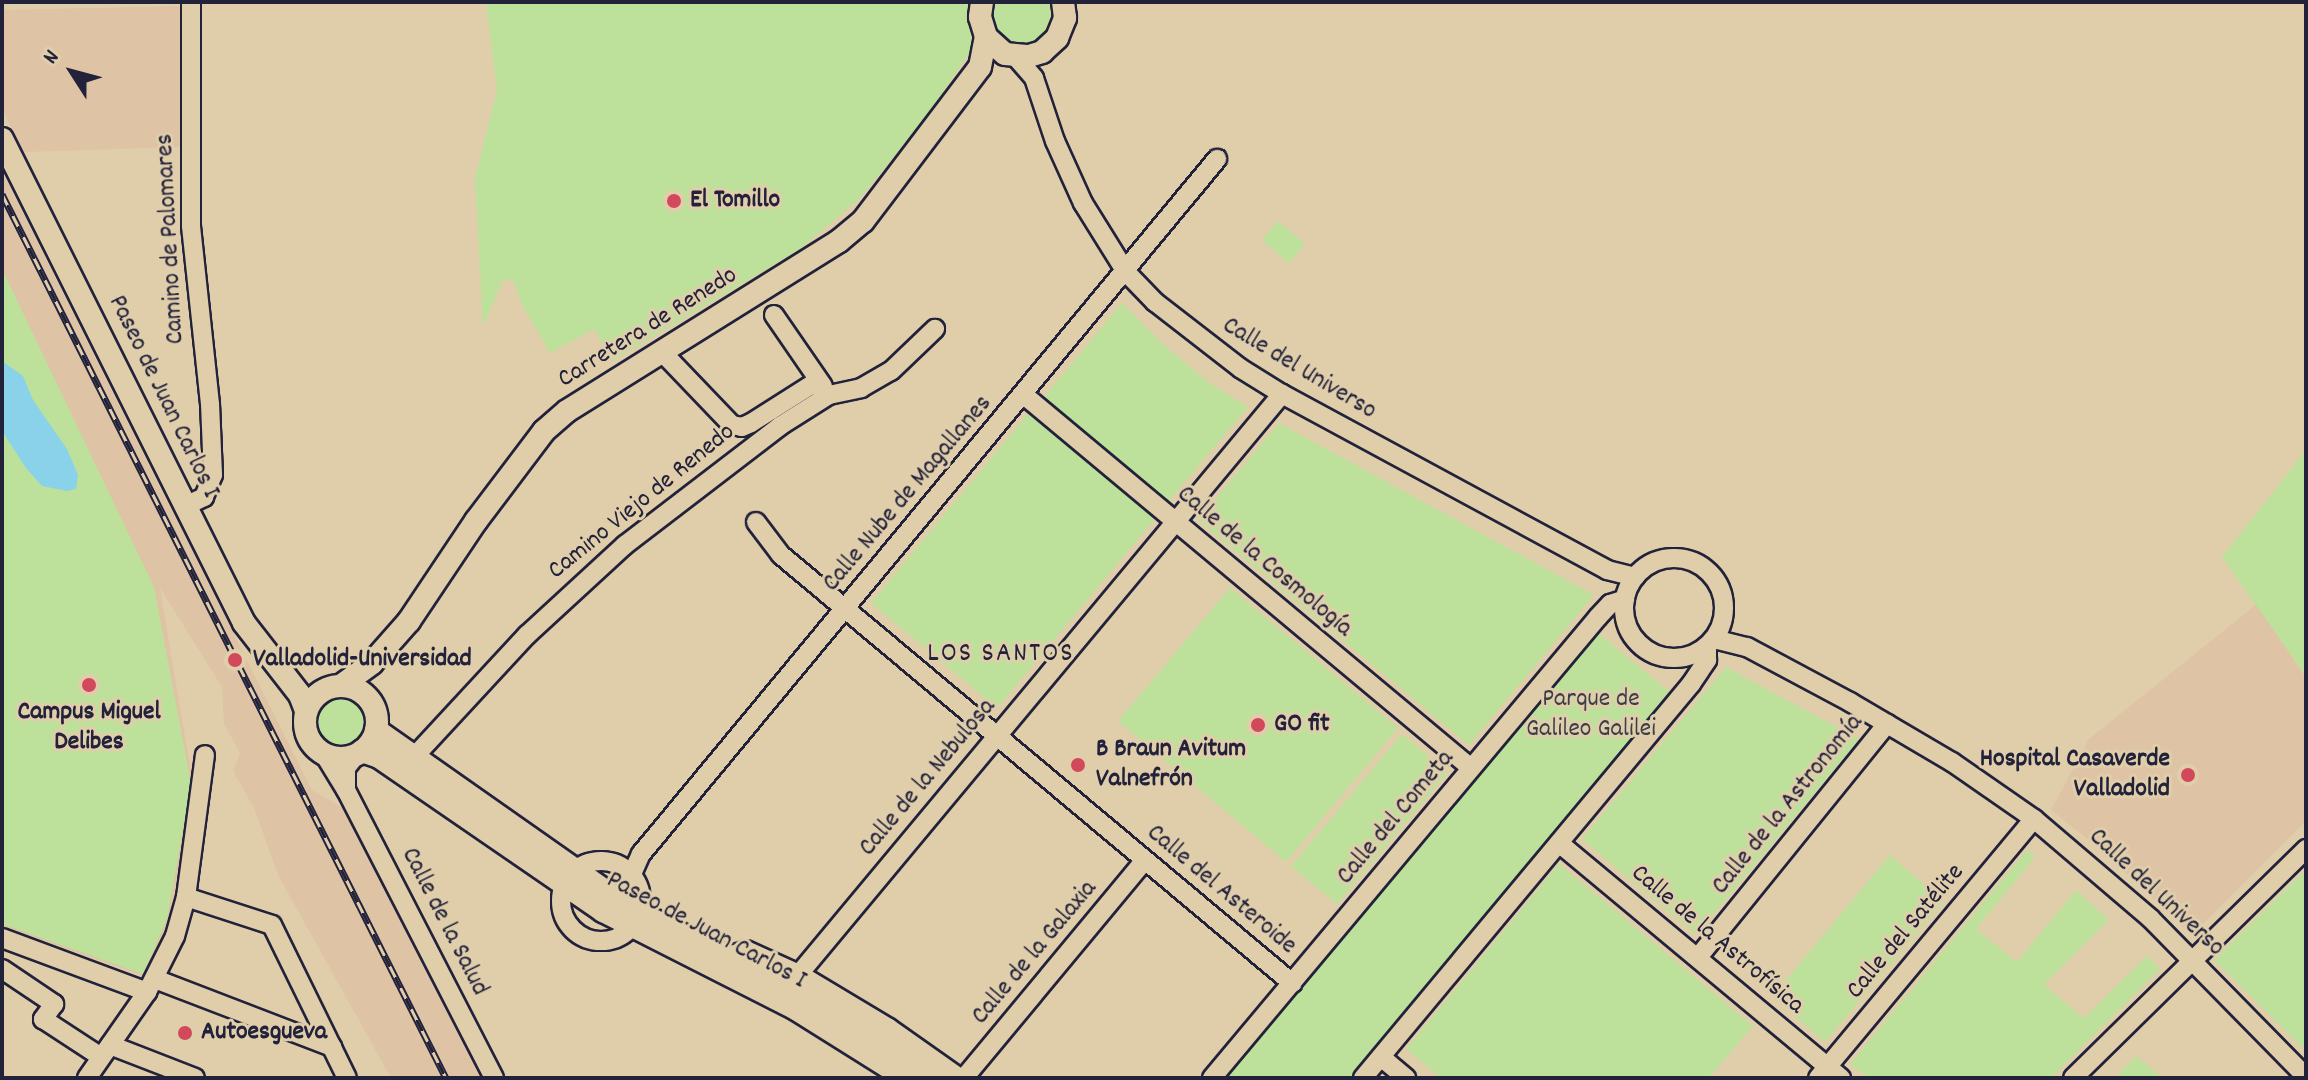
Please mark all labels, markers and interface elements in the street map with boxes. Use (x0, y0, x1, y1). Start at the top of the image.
north arrow (32, 32, 112, 112)
text: N (36, 44, 68, 71)
street label: Camino de Palomares (150, 133, 192, 345)
place label: El Tomillo (690, 185, 780, 217)
marker: El Tomillo (665, 192, 683, 210)
street label: Carretera de Renedo (553, 260, 743, 396)
street label: Paseo de Juan Carlos I (100, 291, 226, 503)
street label: Calle del Universo (1216, 311, 1382, 427)
street label: Calle Nube de Magallanes (817, 389, 999, 599)
street label: Camino Viejo de Renedo (542, 417, 742, 587)
street label: Calle de la Cosmología (1170, 479, 1358, 645)
district label: LOS SANTOS (927, 638, 1075, 672)
place label: Valladolid-Universidad (253, 644, 472, 676)
marker: Valladolid-Universidad (224, 649, 246, 671)
marker: Campus Miguel Delibes (80, 676, 98, 694)
park label: Parque de Galileo Galilei (1526, 684, 1656, 746)
street label: Calle de la Nebulosa (853, 693, 1003, 863)
place label: Campus Miguel Delibes (17, 697, 161, 758)
street label: Calle de la Astronomía (1706, 708, 1870, 902)
place label: GO fit (1274, 709, 1330, 741)
marker: GO fit (1249, 716, 1267, 734)
place label: B Braun Avitum Valnefrón (1096, 734, 1246, 796)
street label: Calle del Cometa (1331, 744, 1461, 892)
place label: Hospital Casaverde Valladolid (1980, 744, 2170, 806)
marker: B Braun Avitum Valnefrón (1067, 754, 1089, 776)
marker: Hospital Casaverde Valladolid (2177, 764, 2199, 786)
street label: Calle del Asteroide (1140, 818, 1302, 962)
street label: Calle del Universo (2082, 822, 2230, 964)
street label: Calle de la Salud (393, 843, 495, 1001)
street label: Calle de la Astrofísica (1624, 858, 1810, 1022)
street label: Calle del Satélite (1840, 858, 1972, 1006)
street label: Paseo de Juan Carlos I (601, 865, 811, 997)
street label: Calle de la Galaxia (966, 874, 1104, 1032)
place label: Autoesgueva (201, 1017, 327, 1049)
marker: Autoesgueva (176, 1024, 194, 1042)

